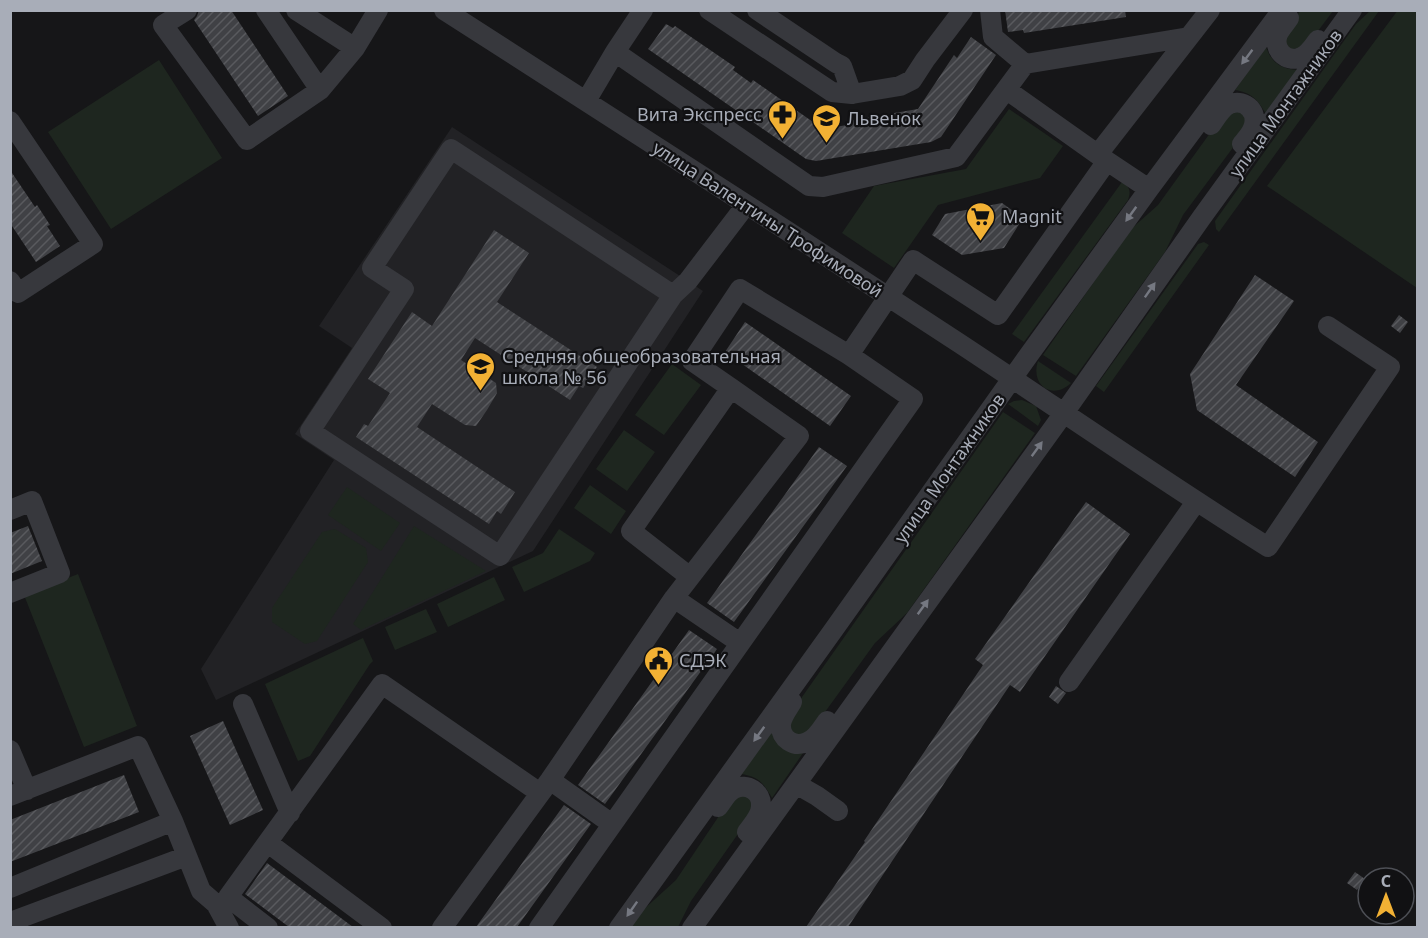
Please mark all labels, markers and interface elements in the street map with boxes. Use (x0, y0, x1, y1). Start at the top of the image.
street label: улица Монтажников (1223, 24, 1347, 182)
one-way arrow (1241, 50, 1253, 65)
pharmacy icon: Вита Экспресс (767, 98, 799, 140)
place label: Вита Экспресс (637, 102, 762, 126)
school or university icon: Львенок (810, 102, 842, 144)
place label: Львенок (847, 106, 921, 130)
street label: улица Валентины Трофимовой (648, 135, 888, 303)
supermarket icon: Magnit (965, 200, 997, 242)
place label: Magnit (1002, 204, 1062, 228)
one-way arrow (1125, 207, 1137, 222)
one-way arrow (1144, 283, 1156, 299)
place label: Средняя общеобразовательная школа № 56 (502, 344, 781, 389)
school or university icon: Средняя общеобразовательная школа № 56 (465, 350, 497, 392)
street label: улица Монтажников (888, 388, 1010, 548)
one-way arrow (1031, 442, 1043, 458)
one-way arrow (917, 600, 929, 616)
public building icon: СДЭК (642, 644, 674, 686)
place label: СДЭК (679, 648, 727, 672)
one-way arrow (753, 726, 765, 741)
north arrow (1356, 866, 1416, 926)
text: С (1381, 870, 1391, 892)
one-way arrow (626, 901, 638, 917)

